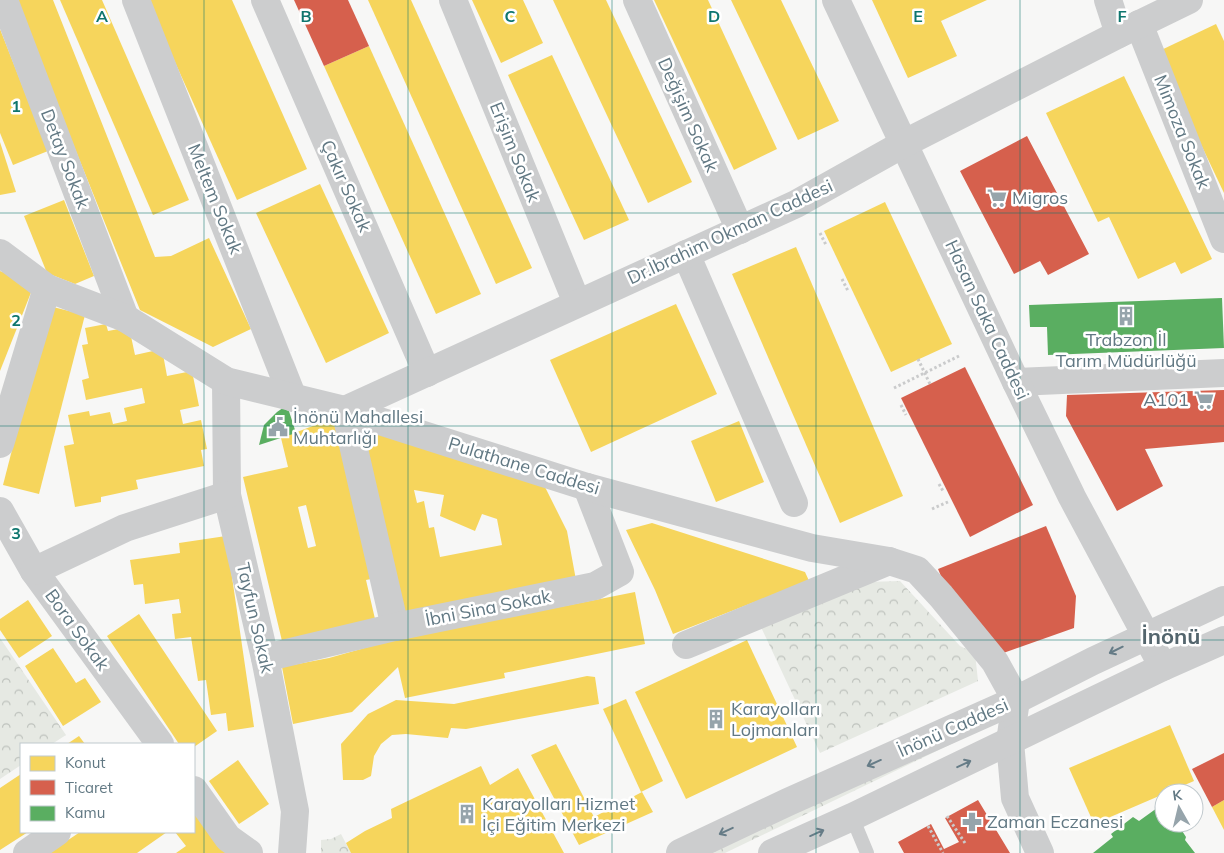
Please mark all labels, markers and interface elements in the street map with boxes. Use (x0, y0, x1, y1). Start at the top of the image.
text: A (96, 6, 108, 26)
text: B (300, 6, 312, 26)
text: C (505, 6, 516, 26)
text: D (708, 6, 720, 26)
text: E (913, 6, 923, 26)
text: F (1117, 6, 1127, 26)
street label: Değişim Sokak (653, 54, 724, 176)
street label: Mimoza Sokak (1149, 71, 1216, 193)
text: 1 (11, 96, 21, 116)
street label: Erişim Sokak (485, 98, 546, 206)
street label: Detay Sokak (36, 106, 95, 213)
street label: Çakır Sokak (316, 136, 377, 236)
street label: Meltem Sokak (183, 140, 248, 258)
street label: Dr.İbrahim Okman Caddesi (623, 174, 836, 289)
place label: Migros (1012, 186, 1068, 209)
supermarket icon: Migros (986, 187, 1008, 209)
street label: Hasan Saka Caddesi (940, 236, 1035, 403)
building icon: Trabzon İl Tarım Müdürlüğü (1115, 305, 1137, 327)
text: 2 (11, 310, 21, 330)
place label: Trabzon İl Tarım Müdürlüğü (1055, 328, 1197, 372)
place label: A101 (1143, 388, 1189, 411)
supermarket icon: A101 (1193, 389, 1215, 411)
place label: İnönü Mahallesi Muhtarlığı (293, 405, 423, 449)
public building icon: İnönü Mahallesi Muhtarlığı (267, 416, 289, 438)
street label: Pulathane Caddesi (446, 432, 603, 499)
text: 3 (11, 523, 21, 543)
street label: Tayfun Sokak (232, 561, 279, 676)
street label: Bora Sokak (40, 584, 115, 676)
street label: İbni Sina Sokak (423, 584, 553, 631)
district label: İnönü (1142, 622, 1200, 650)
one-way arrow (1109, 645, 1124, 655)
street label: İnönü Caddesi (894, 693, 1012, 762)
place label: Karayolları Lojmanları (731, 697, 820, 741)
building icon: Karayolları Lojmanları (705, 708, 727, 730)
legend (20, 743, 195, 833)
text: Konut (65, 753, 106, 772)
one-way arrow (867, 759, 882, 769)
one-way arrow (956, 759, 971, 769)
text: Ticaret (65, 778, 113, 797)
north arrow (1154, 783, 1204, 833)
text: K (1171, 785, 1184, 805)
place label: Karayolları Hizmet İçi Eğitim Merkezi (482, 792, 635, 836)
text: Kamu (65, 803, 105, 822)
building icon: Karayolları Hizmet İçi Eğitim Merkezi (456, 803, 478, 825)
place label: Zaman Eczanesi (987, 810, 1123, 833)
pharmacy icon: Zaman Eczanesi (961, 811, 983, 833)
one-way arrow (719, 826, 734, 836)
one-way arrow (809, 828, 824, 838)

